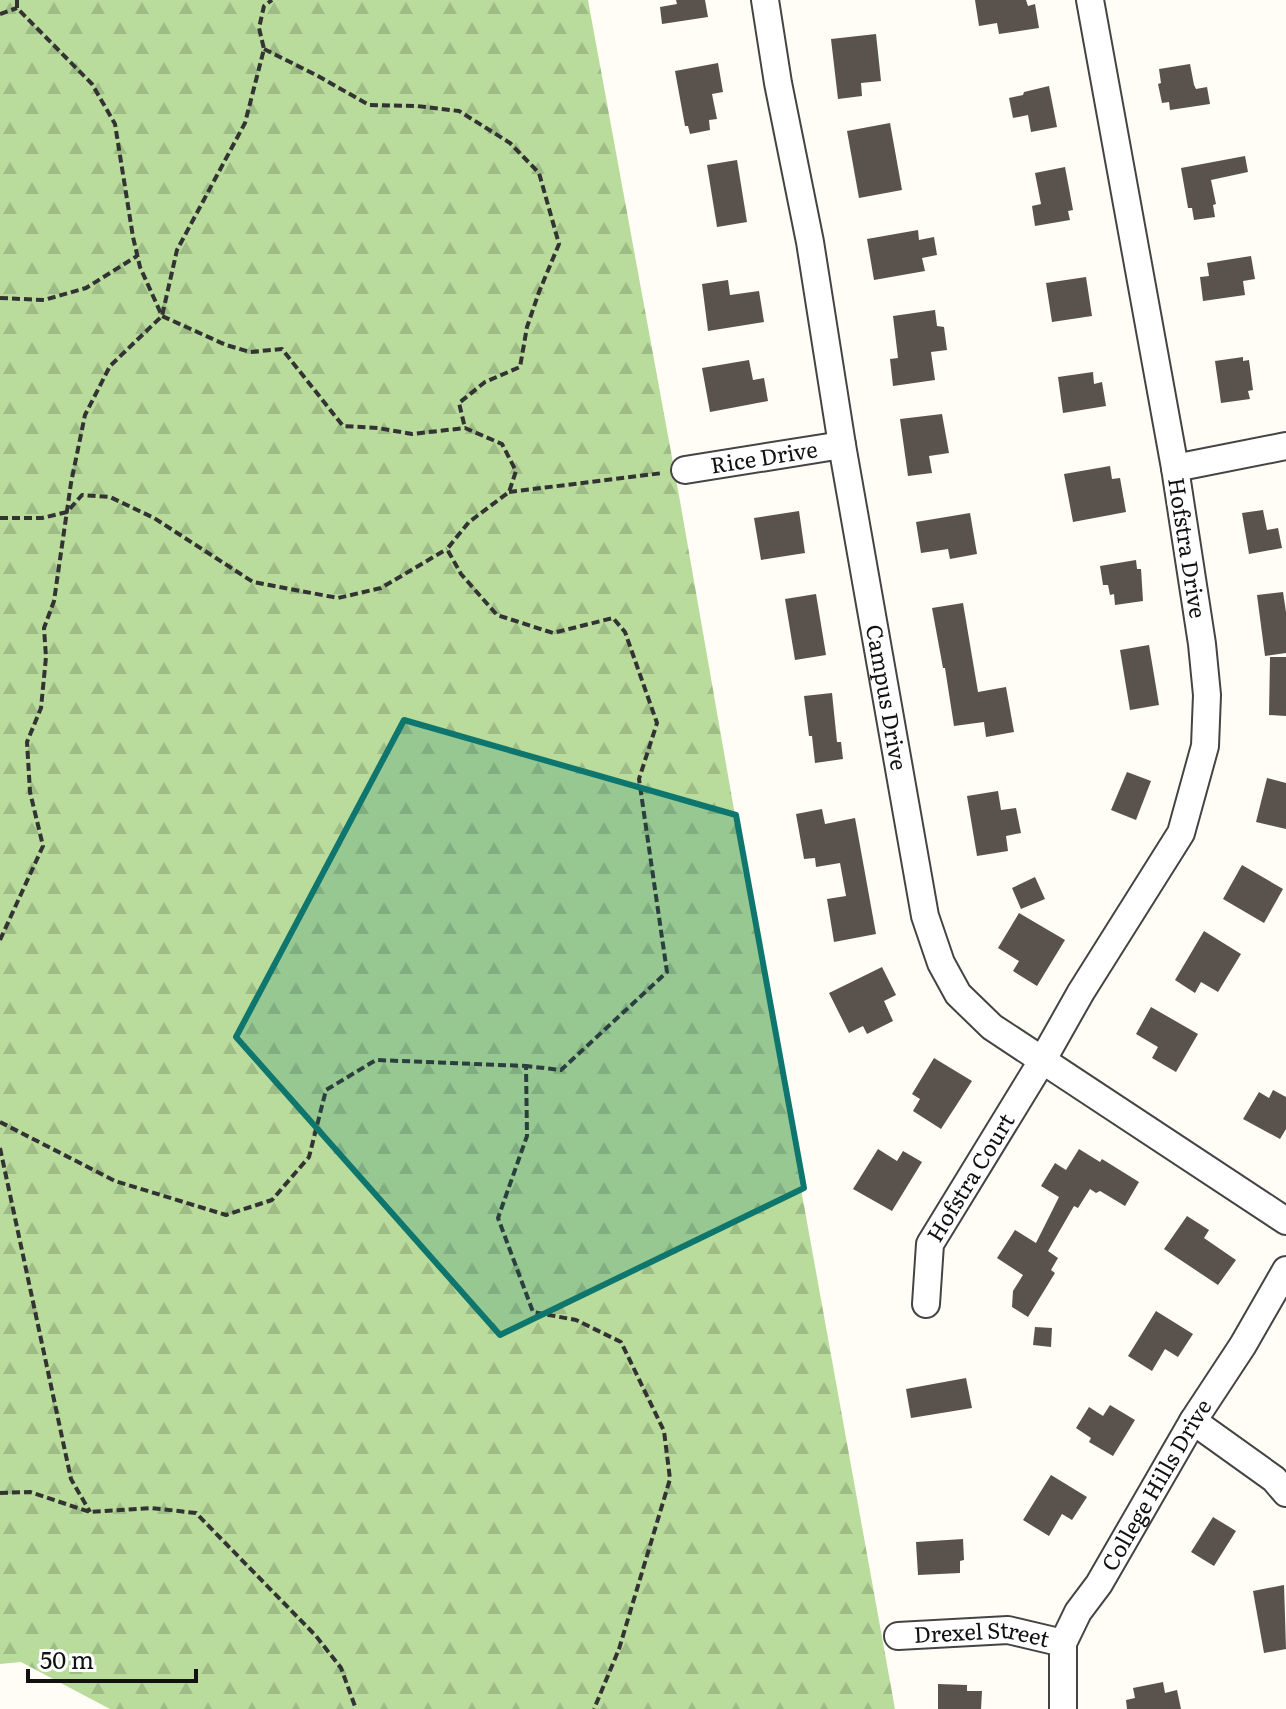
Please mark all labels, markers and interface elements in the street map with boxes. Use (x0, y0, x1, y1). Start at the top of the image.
street label: Rice Drive (708, 431, 820, 481)
street label: Hofstra Drive (1161, 475, 1216, 620)
street label: Campus Drive (859, 622, 917, 773)
street label: Hofstra Court (917, 1106, 1022, 1248)
street label: College Hills Drive (1092, 1391, 1218, 1576)
street label: Drexel Street (913, 1612, 1053, 1654)
scale bar (28, 1633, 196, 1683)
text: 50 m (40, 1641, 94, 1676)

